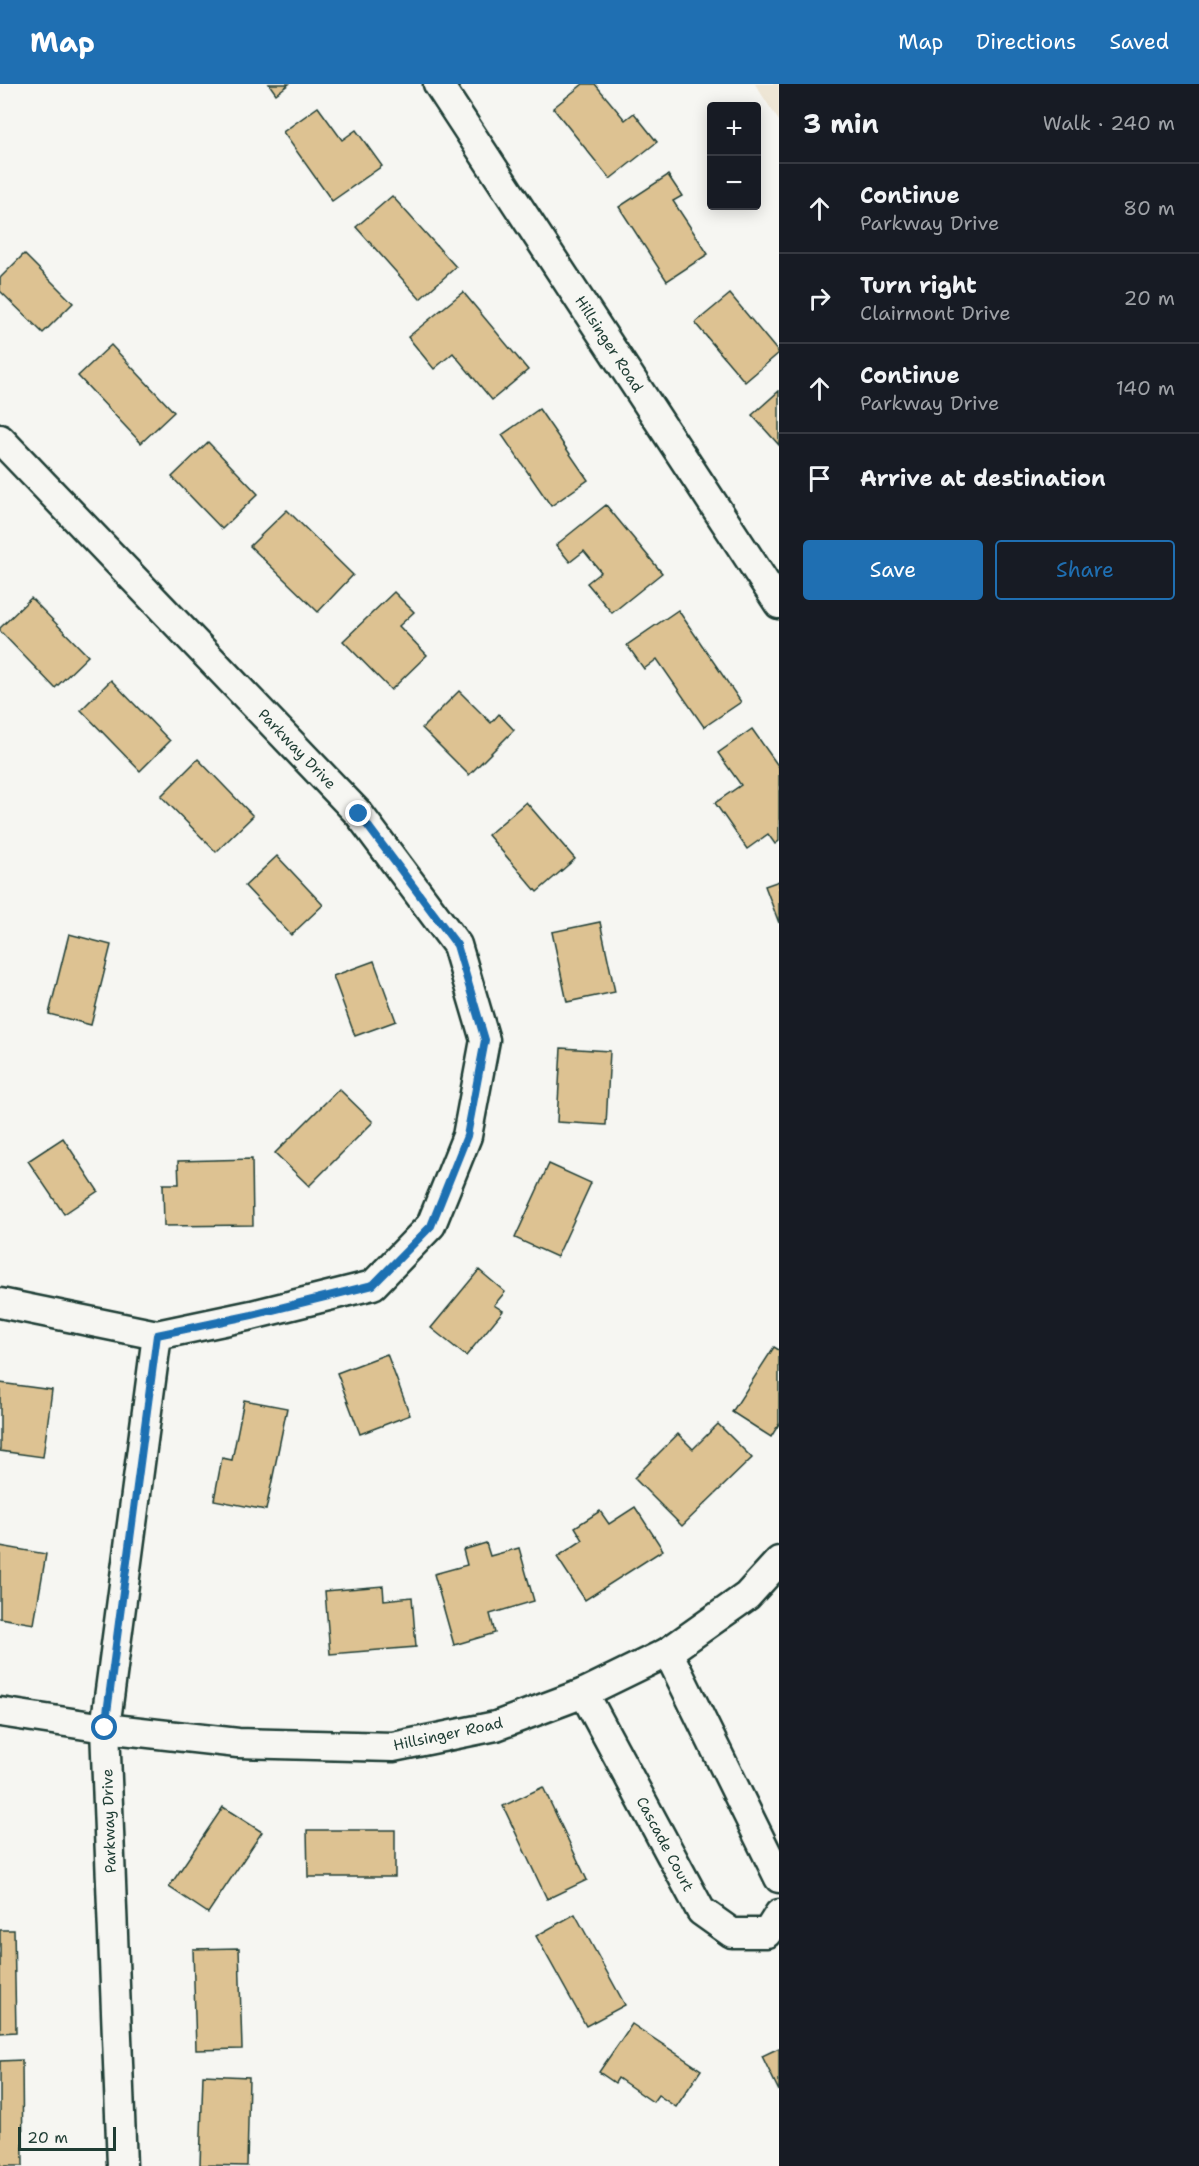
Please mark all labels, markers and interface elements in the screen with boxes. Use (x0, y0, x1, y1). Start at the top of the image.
text: Map (30, 23, 95, 61)
text: Map (898, 28, 943, 56)
text: Directions (976, 28, 1076, 56)
text: Saved (1109, 28, 1169, 56)
map controls (707, 102, 761, 210)
button: + (707, 102, 761, 156)
text: 3 min (803, 106, 879, 141)
text: Walk · 240 m (1043, 110, 1175, 136)
button: − (707, 156, 761, 210)
text: Continue (860, 181, 960, 210)
icon: ahead (803, 192, 836, 225)
text: 80 m (1123, 195, 1175, 221)
text: Parkway Drive (860, 210, 999, 236)
text: Turn right (860, 271, 977, 300)
icon: right (803, 282, 836, 315)
text: 20 m (1124, 285, 1175, 311)
street label: Hillsinger Road (570, 292, 648, 397)
text: Clairmont Drive (860, 300, 1011, 326)
text: Continue (860, 361, 960, 390)
icon: ahead (803, 372, 836, 405)
text: 140 m (1116, 375, 1175, 401)
text: Parkway Drive (860, 390, 999, 416)
icon: arrive (803, 462, 836, 495)
text: Arrive at destination (860, 464, 1106, 493)
button: Save (803, 540, 983, 600)
button: Share (995, 540, 1175, 600)
street label: Parkway Drive (254, 704, 340, 794)
route end (345, 800, 371, 826)
street label: Hillsinger Road (391, 1713, 505, 1755)
route start (91, 1714, 117, 1740)
street label: Parkway Drive (97, 1768, 121, 1874)
street label: Cascade Court (632, 1793, 698, 1895)
scale bar (18, 2124, 116, 2152)
text: 20 m (27, 2127, 68, 2148)

